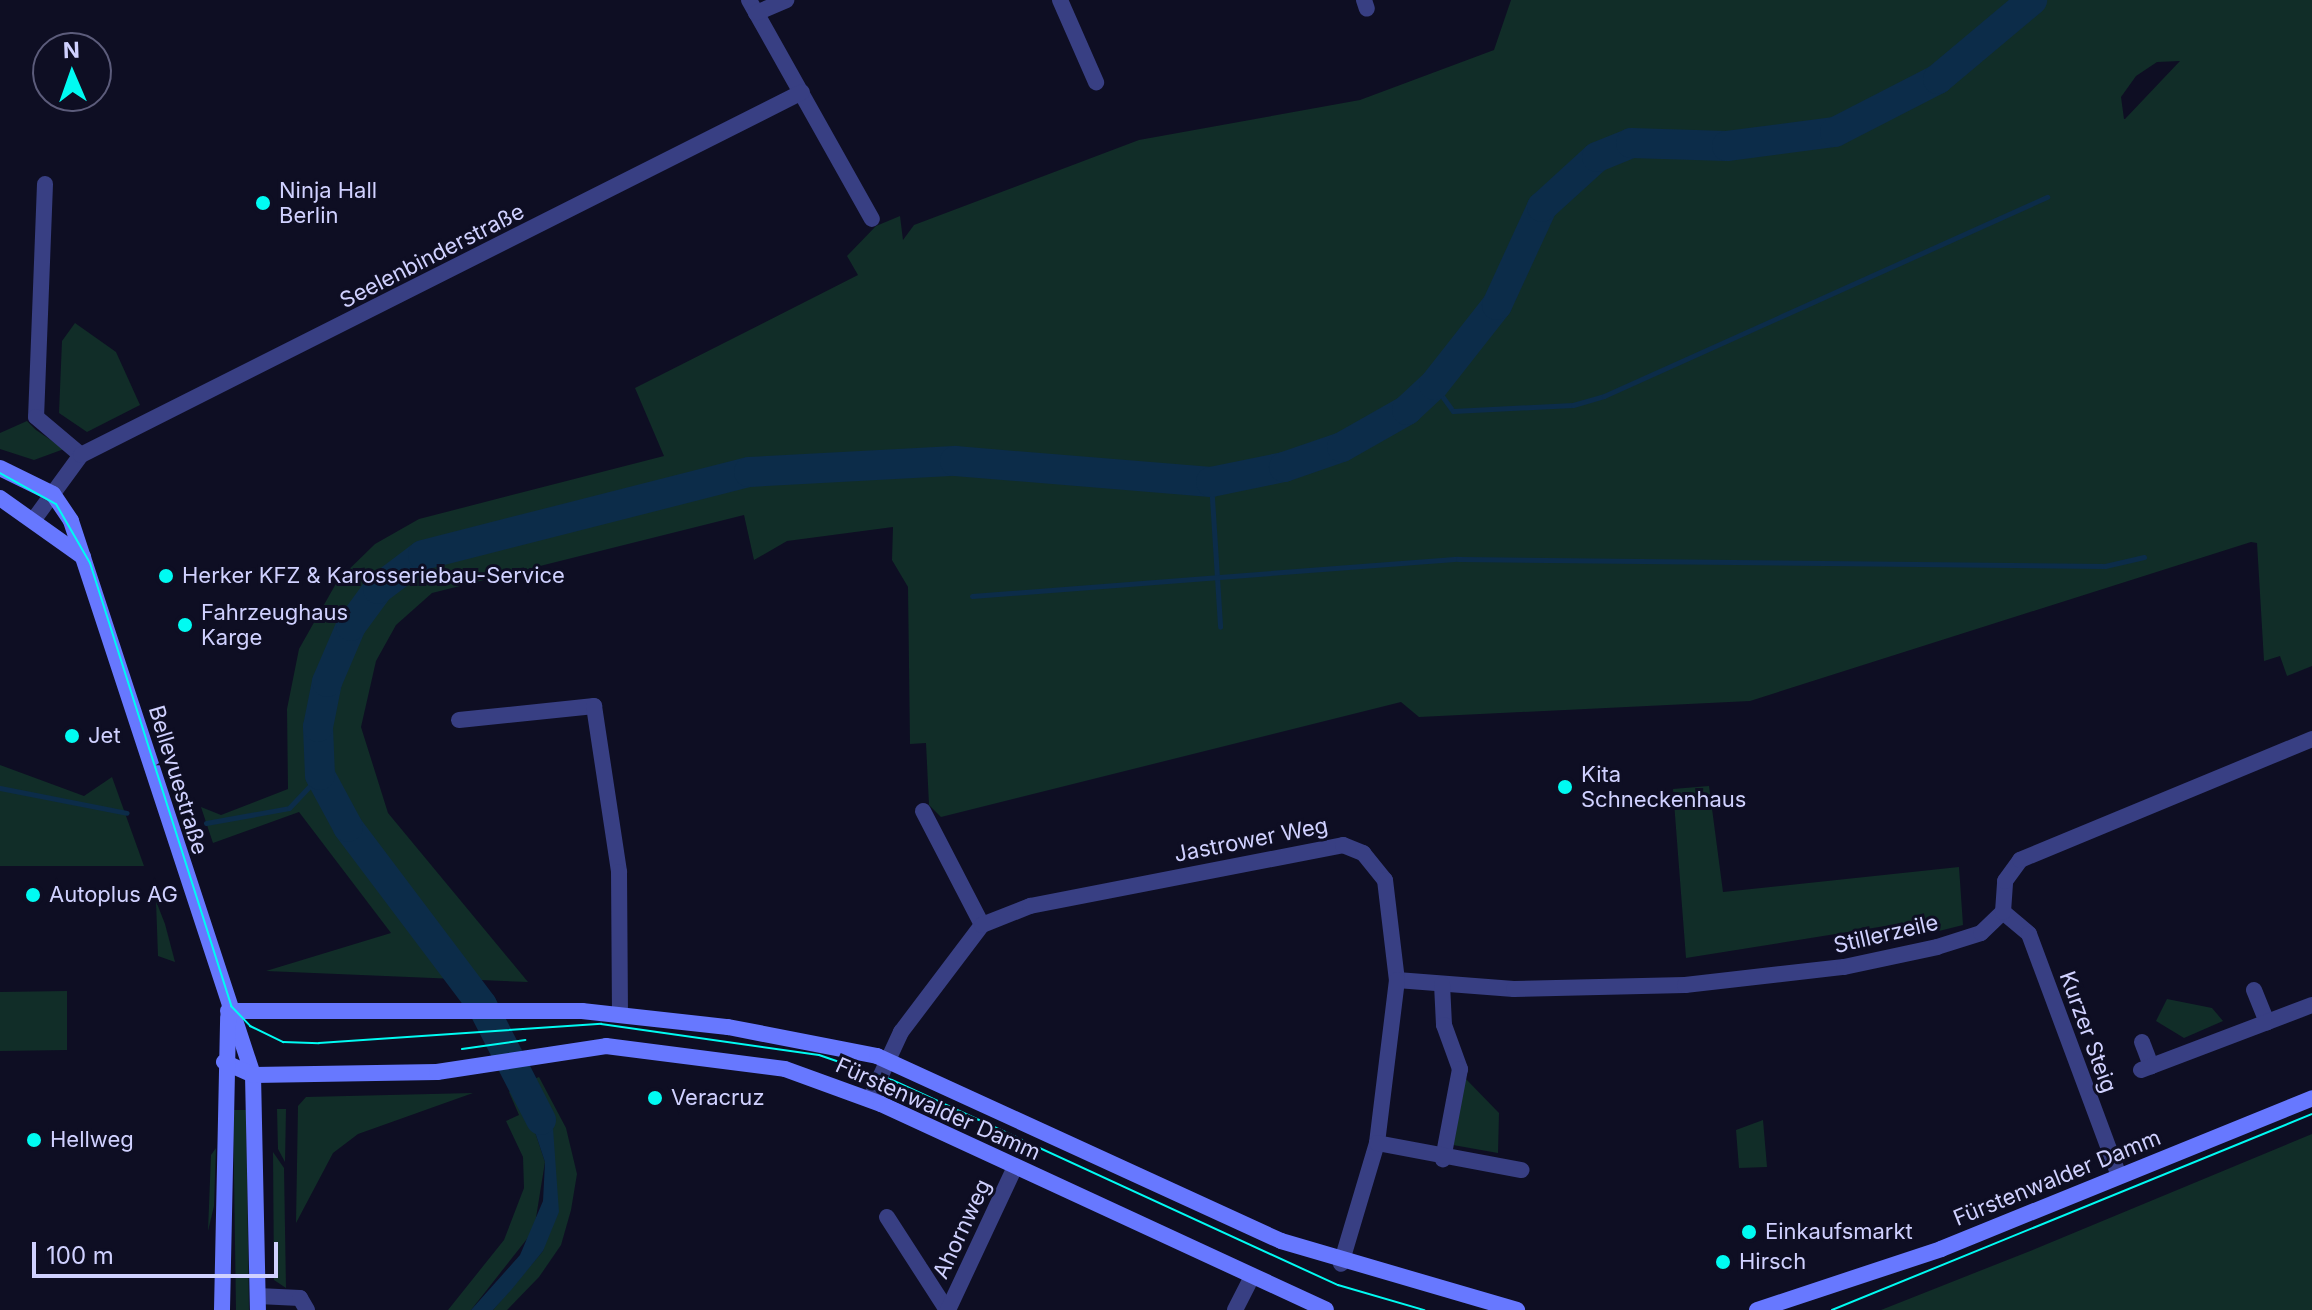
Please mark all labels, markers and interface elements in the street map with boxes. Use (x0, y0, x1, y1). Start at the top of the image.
north arrow (32, 32, 112, 112)
text: N (62, 37, 80, 63)
place label: Ninja Hall Berlin (279, 177, 377, 228)
marker: Ninja Hall Berlin (254, 194, 272, 212)
street label: Seelenbinderstraße (336, 198, 528, 314)
place label: Herker KFZ & Karosseriebau-Service (182, 563, 565, 589)
marker: Herker KFZ & Karosseriebau-Service (157, 567, 175, 585)
place label: Fahrzeughaus Karge (201, 599, 348, 650)
marker: Fahrzeughaus Karge (176, 616, 194, 634)
street label: Bellevuestraße (143, 702, 213, 858)
place label: Jet (88, 723, 121, 749)
marker: Jet (63, 727, 81, 745)
place label: Kita Schneckenhaus (1581, 761, 1746, 812)
marker: Kita Schneckenhaus (1556, 778, 1574, 796)
street label: Jastrower Weg (1172, 812, 1330, 868)
place label: Autoplus AG (49, 882, 178, 908)
marker: Autoplus AG (24, 886, 42, 904)
street label: Stillerzeile (1831, 909, 1941, 959)
street label: Kurzer Steig (2054, 968, 2122, 1096)
street label: Fürstenwalder Damm (832, 1052, 1044, 1166)
place label: Veracruz (671, 1085, 765, 1111)
marker: Veracruz (646, 1089, 664, 1107)
street label: Fürstenwalder Damm (1950, 1124, 2164, 1232)
place label: Hellweg (50, 1127, 134, 1153)
marker: Hellweg (25, 1131, 43, 1149)
street label: Ahornweg (927, 1175, 997, 1283)
place label: Einkaufsmarkt (1765, 1219, 1913, 1245)
marker: Einkaufsmarkt (1740, 1223, 1758, 1241)
scale bar (36, 1226, 282, 1276)
text: 100 m (46, 1241, 114, 1270)
place label: Hirsch (1739, 1249, 1806, 1275)
marker: Hirsch (1714, 1253, 1732, 1271)

